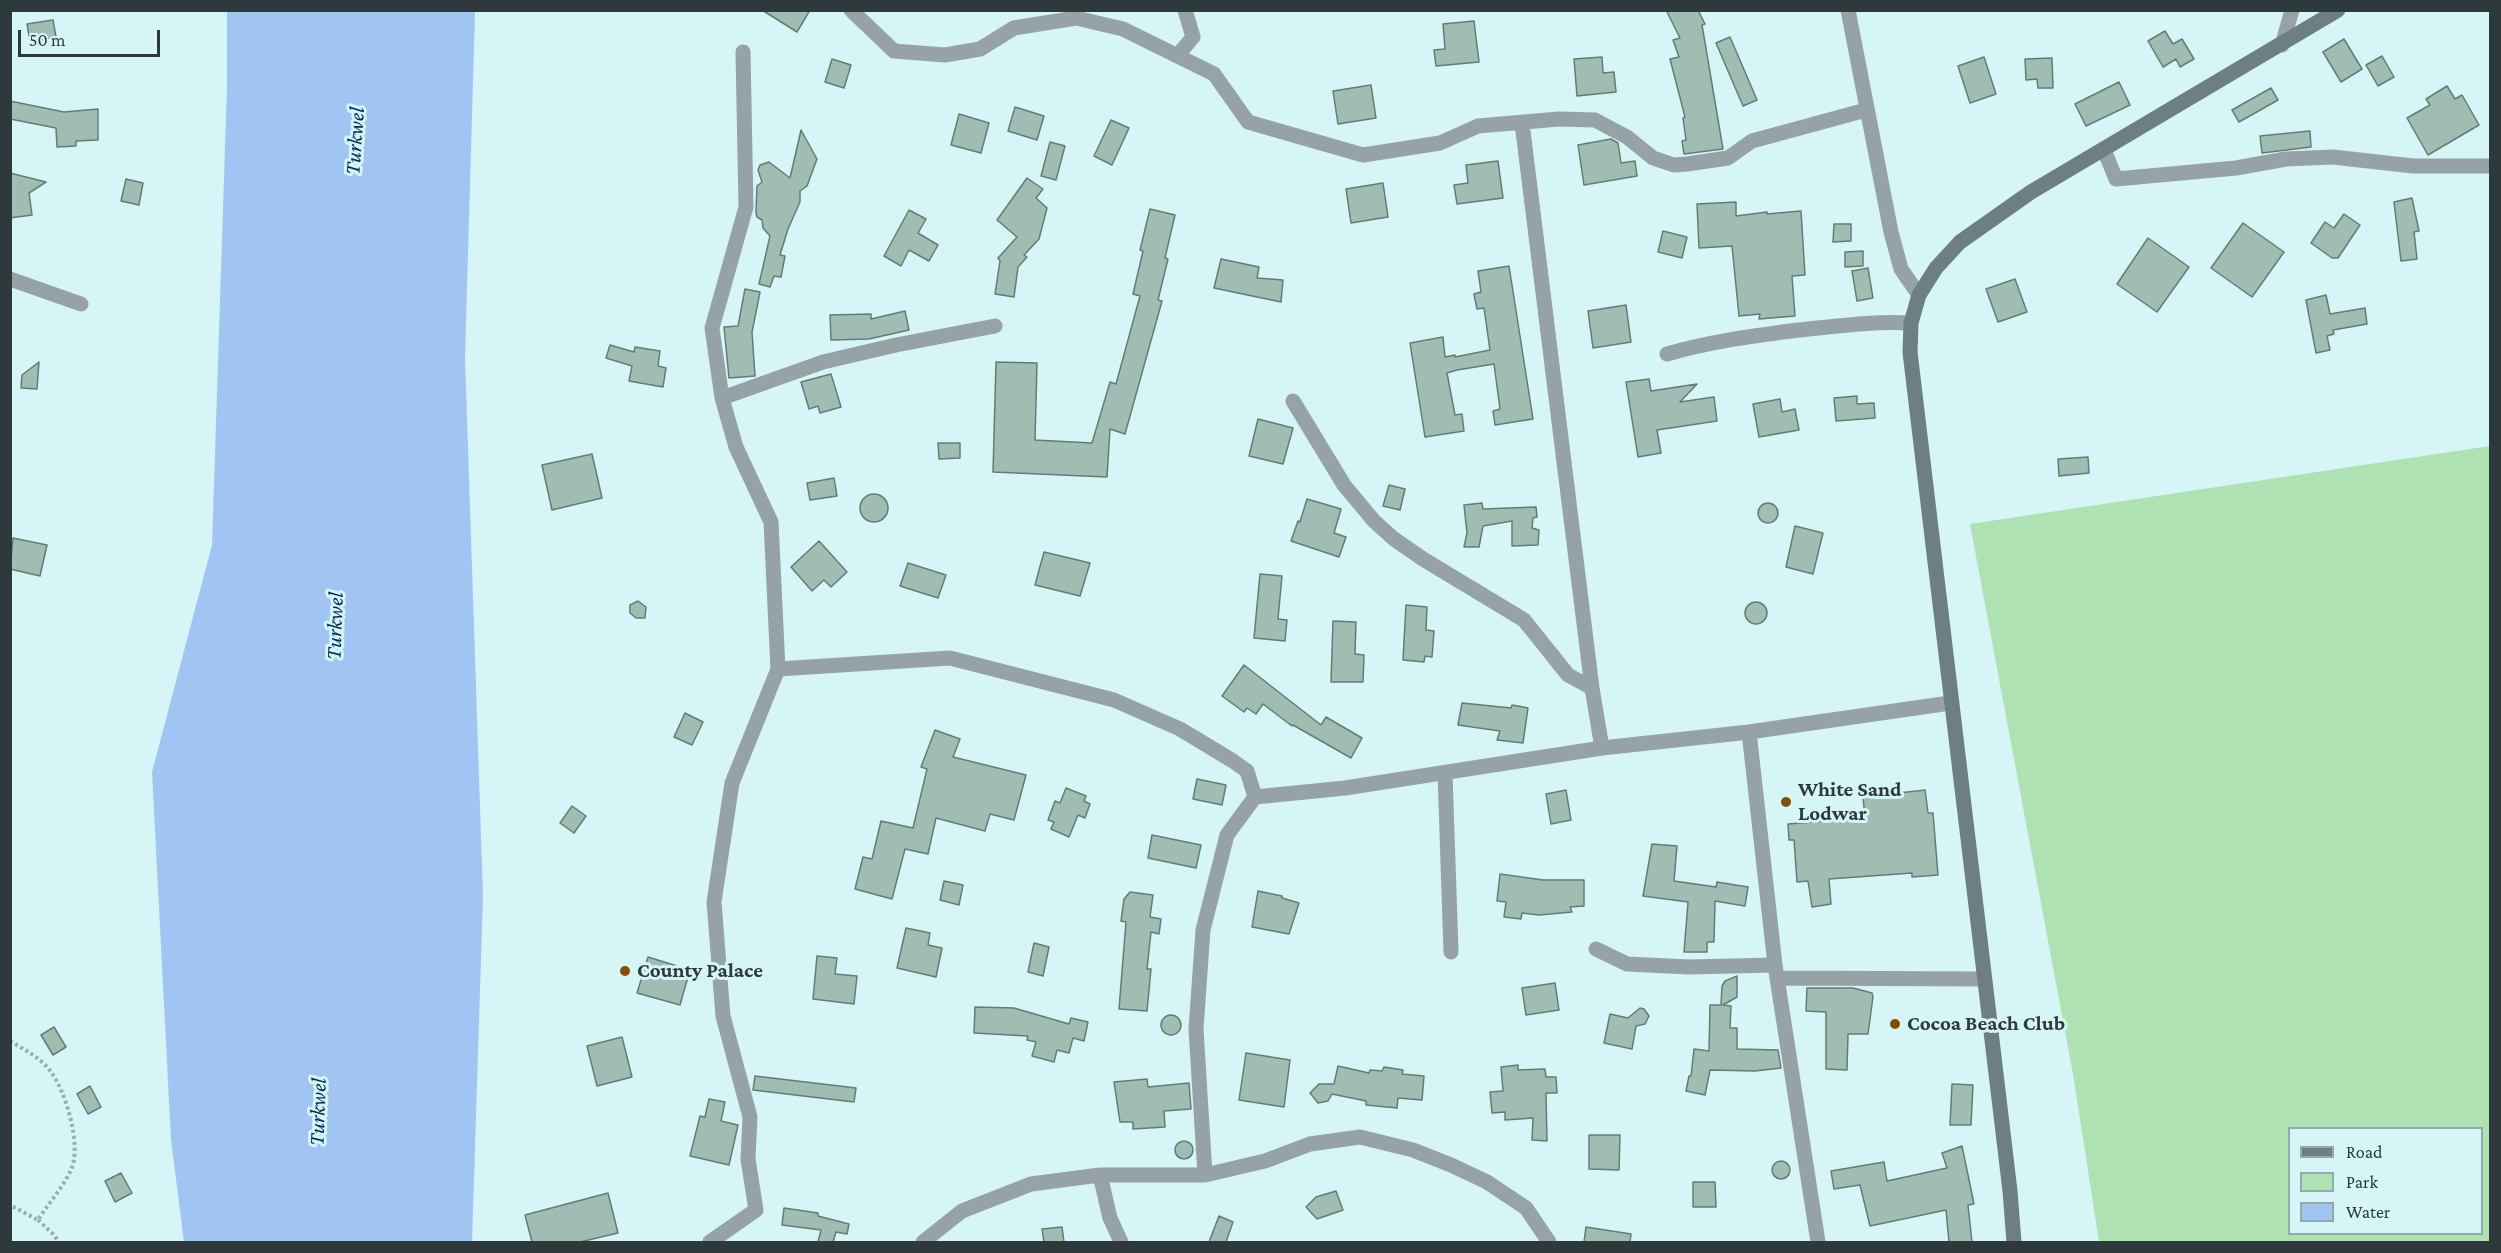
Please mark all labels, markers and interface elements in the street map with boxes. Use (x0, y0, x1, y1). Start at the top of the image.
scale bar (21, 18, 164, 56)
text: 50 m (29, 30, 66, 50)
water label: Turkwel (339, 106, 371, 176)
water label: Turkwel (321, 592, 349, 660)
place label: White Sand Lodwar (1798, 777, 1902, 827)
marker: White Sand Lodwar (1779, 795, 1793, 809)
place label: County Palace (637, 958, 763, 984)
marker: County Palace (618, 964, 632, 978)
place label: Cocoa Beach Club (1907, 1011, 2065, 1037)
marker: Cocoa Beach Club (1888, 1017, 1902, 1031)
water label: Turkwel (304, 1078, 332, 1146)
legend (2288, 1127, 2483, 1235)
text: Road (2346, 1142, 2383, 1162)
text: Park (2346, 1172, 2378, 1192)
text: Water (2346, 1202, 2390, 1222)

